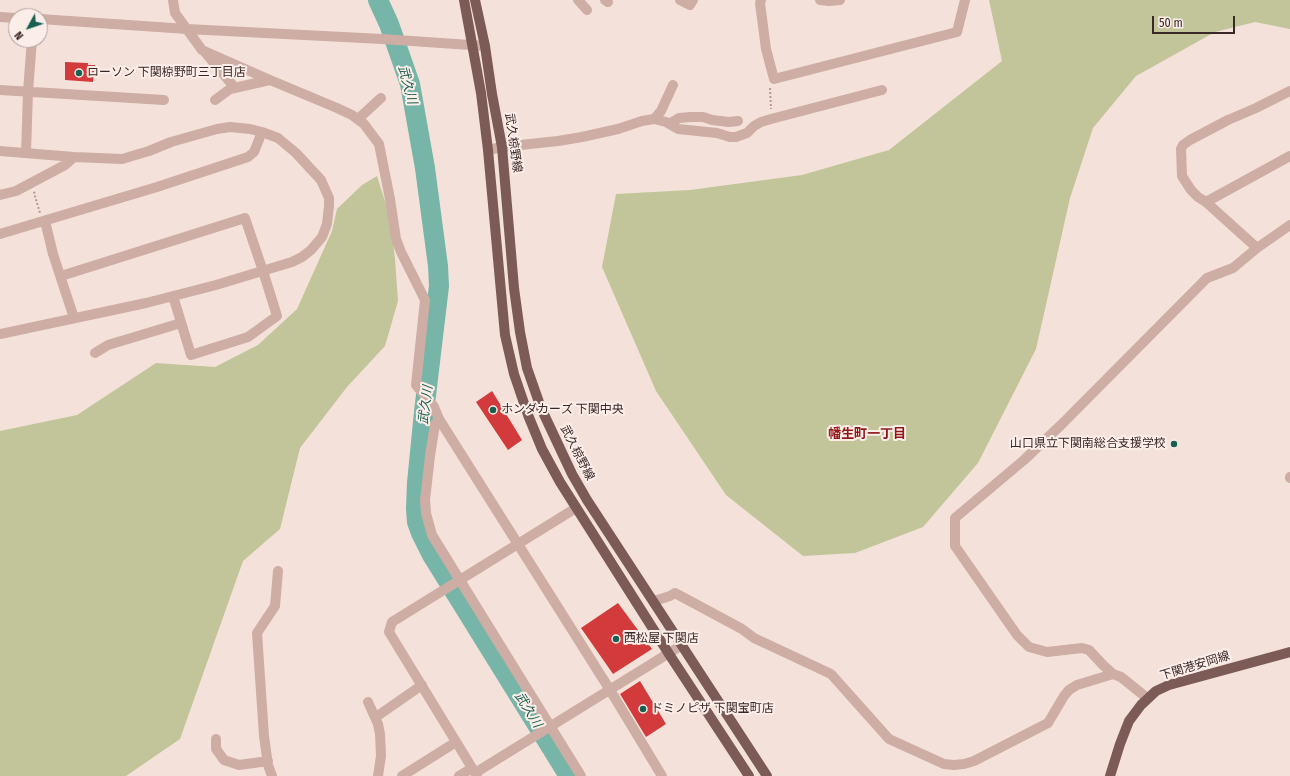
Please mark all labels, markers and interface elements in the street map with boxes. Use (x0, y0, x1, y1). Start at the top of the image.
north arrow (8, 8, 48, 48)
scale bar (1154, 8, 1237, 34)
text: 50 m (1159, 16, 1183, 30)
text: N (12, 29, 26, 42)
water label: 武久川 (394, 64, 420, 106)
place label: ローソン 下関椋野町三丁目店 (87, 66, 246, 80)
marker: ローソン 下関椋野町三丁目店 (74, 68, 84, 78)
street label: 武久椋野線 (502, 112, 524, 174)
water label: 武久川 (416, 385, 436, 425)
place label: ホンダカーズ 下関中央 (501, 403, 624, 417)
marker: ホンダカーズ 下関中央 (488, 405, 498, 415)
street label: 武久椋野線 (557, 423, 597, 483)
district label: 幡生町一丁目 (828, 426, 906, 442)
place label: 山口県立下関南総合支援学校 (1010, 437, 1166, 451)
marker: 山口県立下関南総合支援学校 (1169, 439, 1179, 449)
place label: 西松屋 下関店 (624, 632, 699, 646)
marker: 西松屋 下関店 (611, 634, 621, 644)
street label: 下関港安岡線 (1158, 649, 1232, 683)
water label: 武久川 (511, 689, 545, 731)
place label: ドミノピザ 下関宝町店 (651, 702, 774, 716)
marker: ドミノピザ 下関宝町店 (638, 704, 648, 714)

